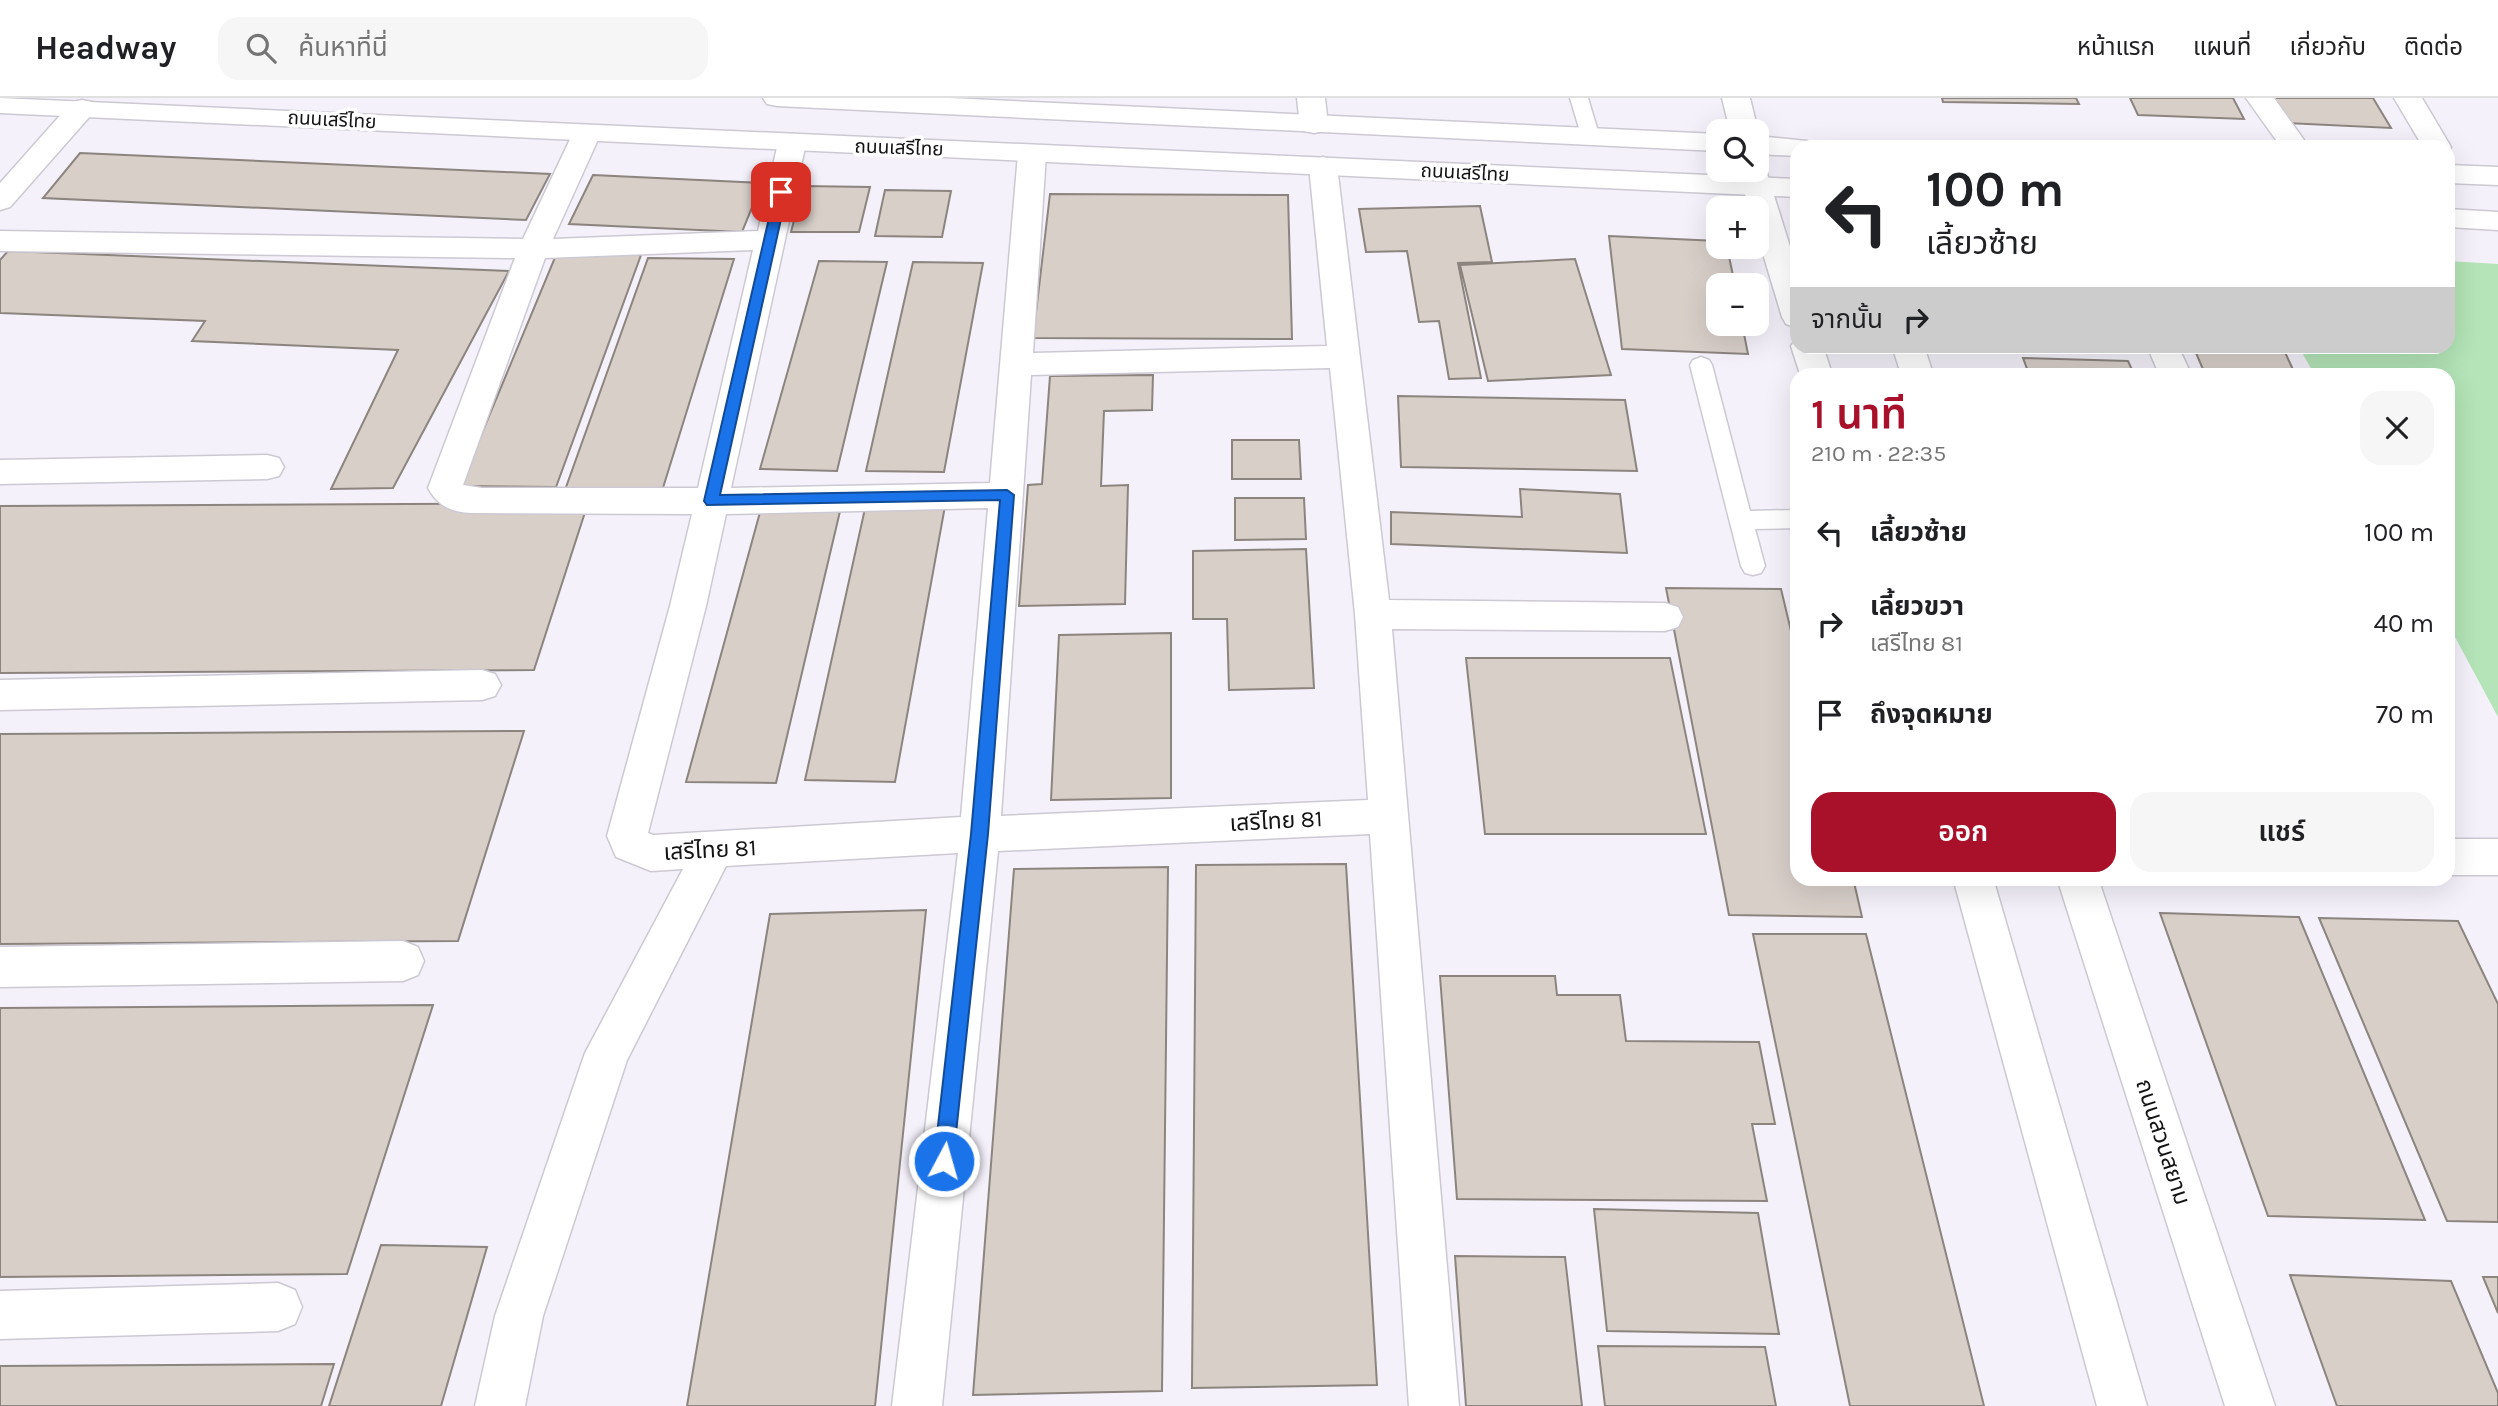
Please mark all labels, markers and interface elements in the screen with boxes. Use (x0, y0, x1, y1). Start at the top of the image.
search box (218, 17, 708, 80)
text: Headway (35, 29, 176, 67)
icon: search (242, 29, 280, 67)
text: ค้นหาที่นี่ (298, 32, 388, 63)
text: หน้าแรก (2077, 33, 2155, 61)
text: แผนที่ (2193, 33, 2251, 61)
text: เกี่ยวกับ (2289, 33, 2366, 61)
text: ติดต่อ (2404, 33, 2463, 61)
street label: ถนนเสรีไทย (287, 107, 377, 133)
map controls (1706, 119, 1769, 336)
button: search (1706, 119, 1769, 182)
street label: ถนนเสรีไทย (854, 135, 944, 161)
street label: ถนนเสรีไทย (1420, 160, 1510, 186)
text: 100 m (1926, 161, 2064, 218)
pin (751, 162, 811, 222)
icon: left (1811, 168, 1902, 259)
icon: arrive (762, 173, 800, 211)
button: + (1706, 196, 1769, 259)
text: เลี้ยวซ้าย (1926, 225, 2038, 262)
button: − (1706, 273, 1769, 336)
icon: right (1897, 301, 1935, 339)
text: จากนั้น (1811, 304, 1883, 335)
text: 1 นาที (1811, 389, 1907, 439)
button: close (2360, 391, 2434, 465)
text: 210 m · 22:35 (1811, 440, 1946, 467)
icon: left (1811, 514, 1849, 552)
text: เลี้ยวซ้าย (1870, 517, 1967, 548)
text: 100 m (2364, 517, 2434, 548)
text: เลี้ยวขวา (1870, 591, 1964, 622)
icon: right (1811, 605, 1849, 643)
text: 40 m (2374, 608, 2434, 639)
text: เสรีไทย 81 (1870, 630, 1963, 657)
icon: arrive (1811, 696, 1849, 734)
text: ถึงจุดหมาย (1870, 699, 1993, 730)
text: 70 m (2376, 699, 2434, 730)
button: ออก (1811, 792, 2116, 872)
button: แชร์ (2130, 792, 2434, 872)
street label: เสรีไทย 81 (1229, 805, 1323, 837)
street label: เสรีไทย 81 (663, 834, 757, 866)
street label: ถนนสวนสยาม (2130, 1076, 2196, 1208)
position arrow (907, 1124, 981, 1198)

